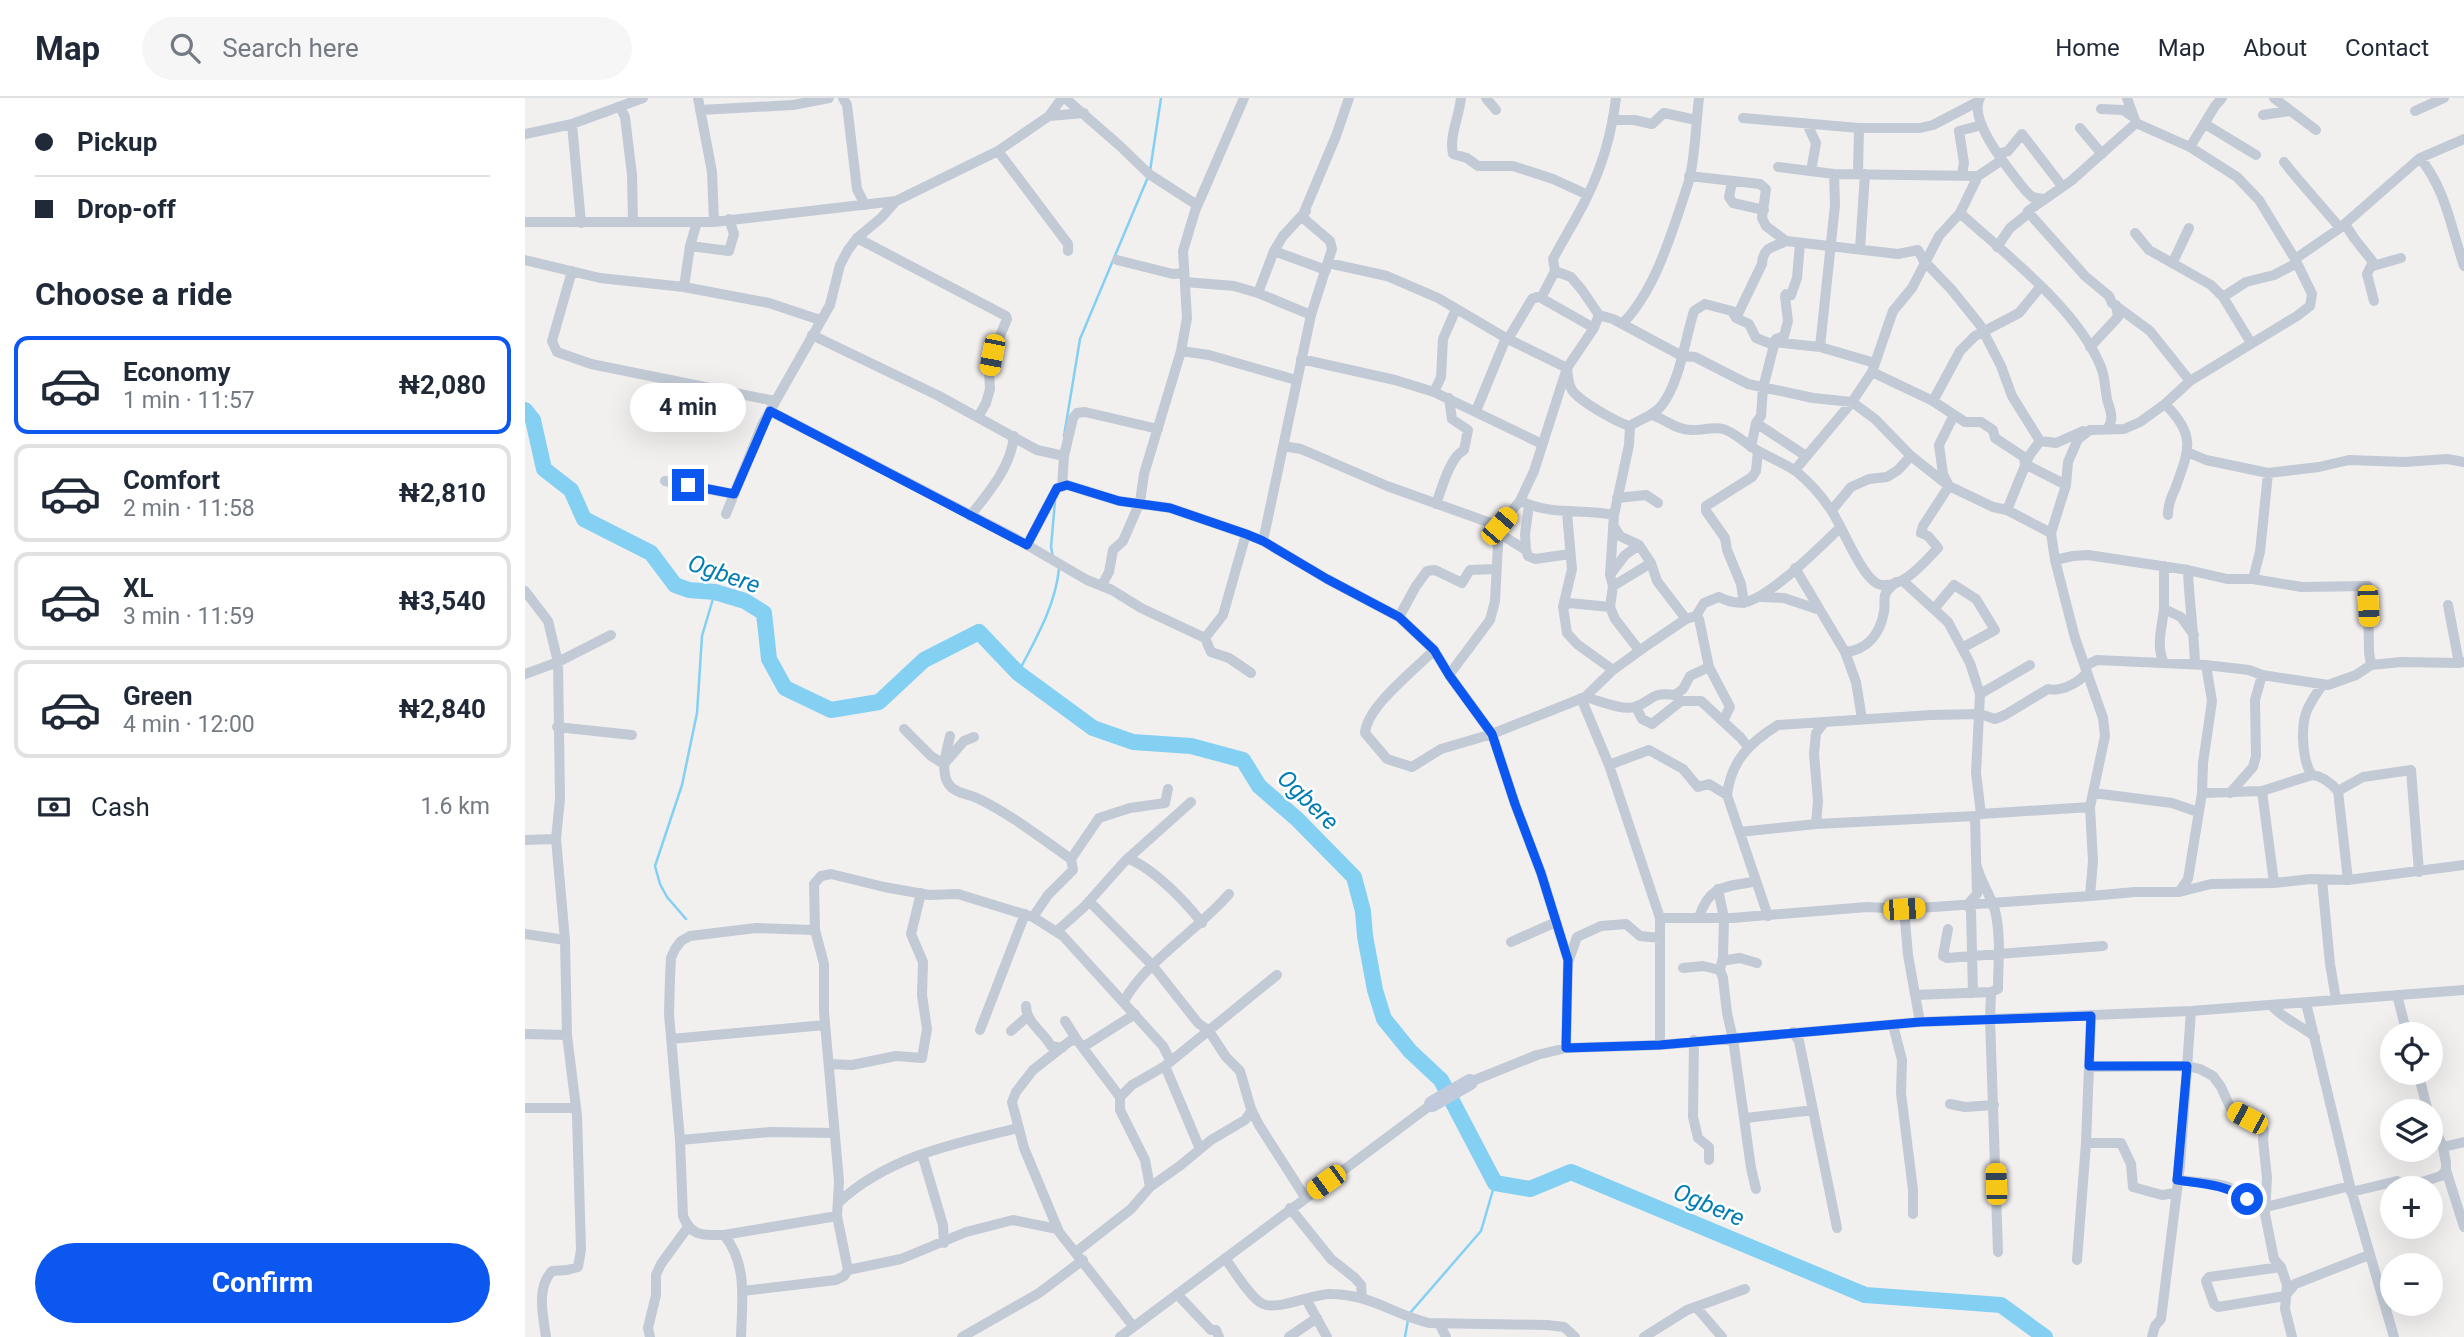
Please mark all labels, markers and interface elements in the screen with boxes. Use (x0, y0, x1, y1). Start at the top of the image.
search box (142, 17, 632, 80)
text: Map (35, 29, 100, 68)
icon: search (166, 29, 204, 67)
text: Search here (222, 33, 359, 63)
text: Home (2055, 34, 2120, 62)
text: Map (2158, 34, 2205, 62)
text: About (2243, 34, 2307, 62)
text: Contact (2345, 34, 2429, 62)
text: Pickup (77, 127, 157, 157)
text: Drop-off (77, 194, 176, 224)
text: Choose a ride (35, 275, 232, 313)
car (978, 332, 1007, 378)
icon: car (39, 354, 102, 417)
text: Economy (123, 357, 230, 387)
text: ₦2,080 (399, 370, 486, 400)
callout: 4 min (630, 384, 746, 432)
text: 1 min · 11:57 (123, 387, 255, 414)
text: 4 min (659, 394, 717, 421)
icon: car (39, 462, 102, 525)
text: Comfort (123, 465, 220, 495)
route end (672, 469, 704, 501)
text: ₦2,810 (399, 478, 486, 508)
text: 2 min · 11:58 (123, 495, 255, 522)
car (1478, 503, 1521, 549)
water label: Ogbere (684, 549, 764, 599)
icon: car (39, 570, 102, 633)
text: XL (123, 573, 154, 603)
car (2357, 584, 2380, 628)
text: ₦3,540 (399, 586, 486, 616)
text: 3 min · 11:59 (123, 603, 255, 630)
icon: car (39, 678, 102, 741)
text: Green (123, 681, 193, 711)
text: ₦2,840 (399, 694, 486, 724)
text: 4 min · 12:00 (123, 711, 255, 738)
water label: Ogbere (1271, 764, 1345, 836)
icon: cash (35, 788, 73, 826)
text: Cash (91, 792, 150, 822)
text: 1.6 km (421, 793, 490, 820)
car (1883, 897, 1926, 921)
map controls (2380, 1022, 2443, 1316)
button: locate (2380, 1022, 2443, 1085)
car (2224, 1099, 2271, 1137)
button: layers (2380, 1099, 2443, 1162)
car (1303, 1161, 1350, 1203)
car (1985, 1163, 2008, 1205)
button: + (2380, 1176, 2443, 1239)
water label: Ogbere (1669, 1178, 1749, 1232)
route start (2231, 1183, 2263, 1215)
button: Confirm (35, 1243, 490, 1323)
button: − (2380, 1253, 2443, 1316)

